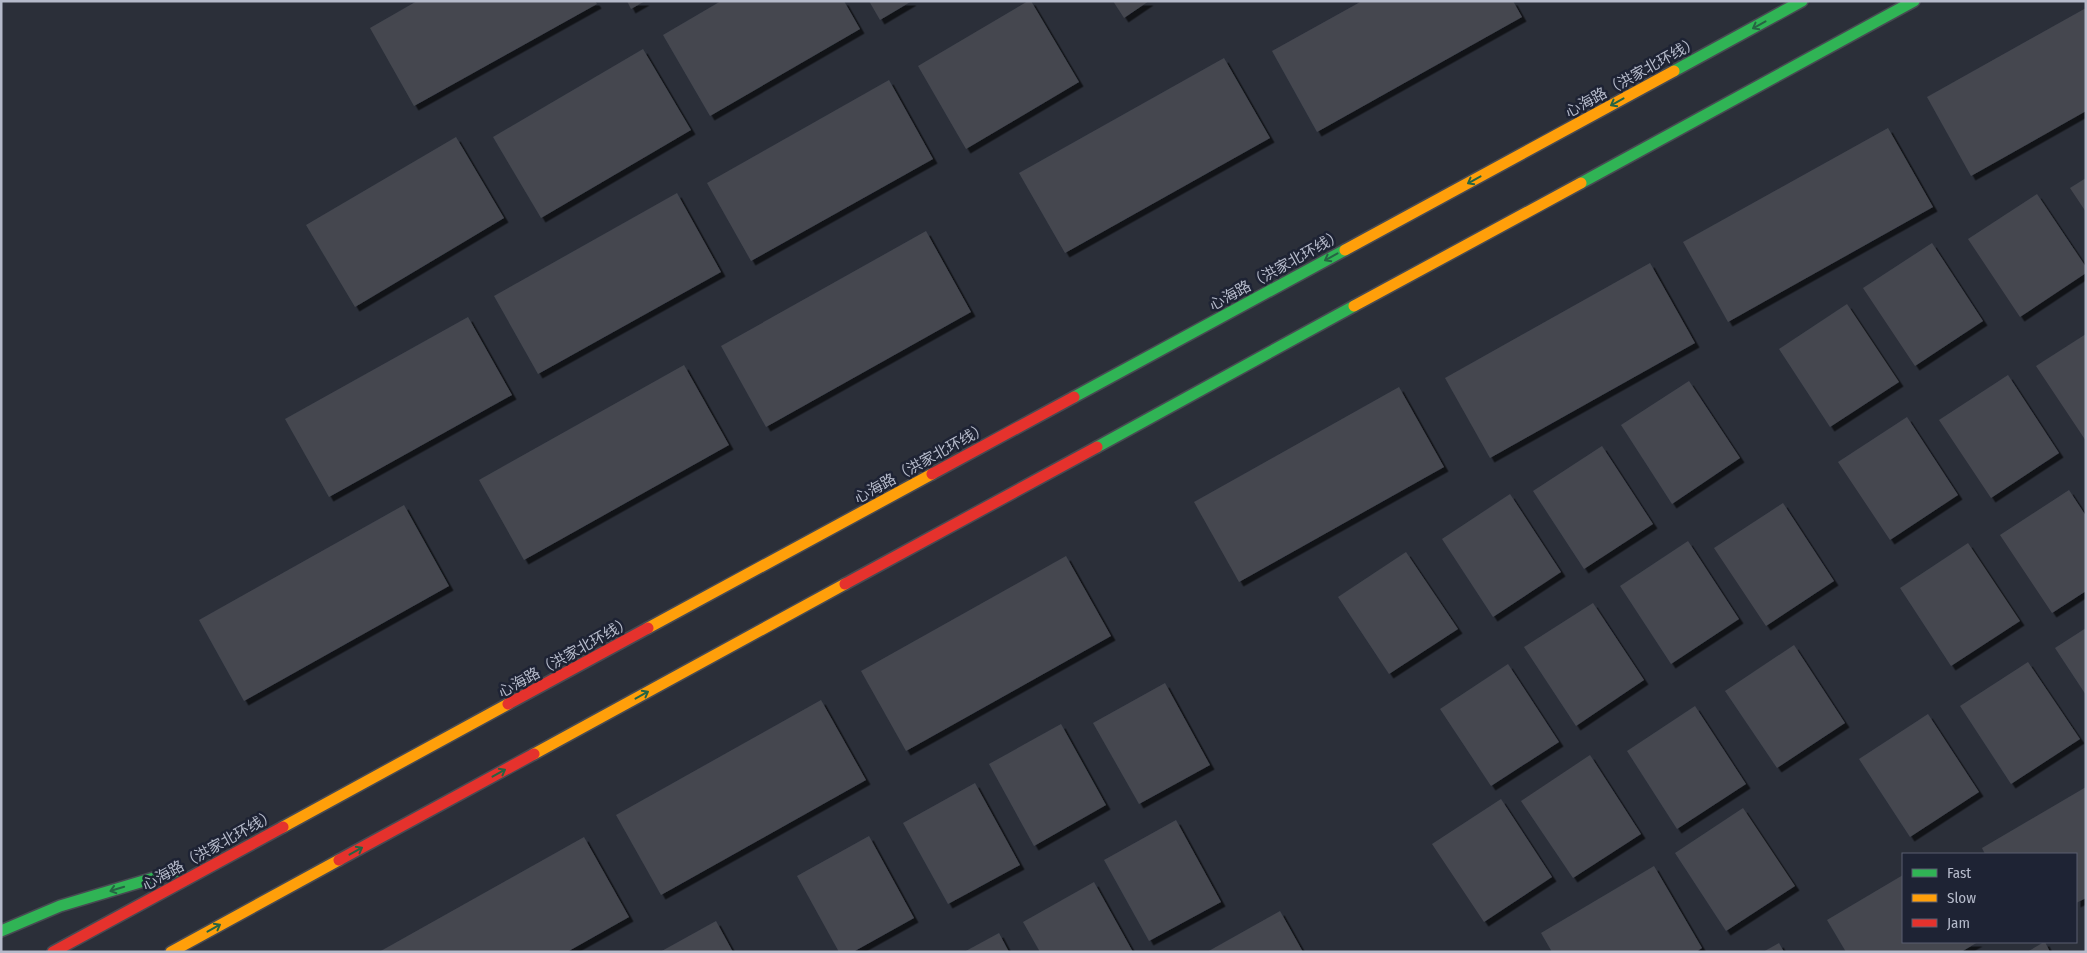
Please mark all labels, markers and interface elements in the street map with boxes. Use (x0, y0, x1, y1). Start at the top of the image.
one-way arrow (1753, 20, 1767, 30)
street label: 心海路（洪家北环线） (1562, 33, 1702, 121)
one-way arrow (1609, 97, 1624, 107)
one-way arrow (1467, 176, 1482, 185)
street label: 心海路（洪家北环线） (1206, 226, 1346, 314)
one-way arrow (1324, 253, 1339, 262)
street label: 心海路（洪家北环线） (851, 419, 991, 507)
street label: 心海路（洪家北环线） (495, 613, 635, 701)
one-way arrow (634, 690, 649, 700)
one-way arrow (491, 768, 506, 777)
street label: 心海路（洪家北环线） (139, 806, 279, 894)
one-way arrow (349, 845, 363, 855)
legend (1902, 853, 2077, 943)
text: Fast (1947, 864, 1971, 882)
one-way arrow (110, 884, 126, 894)
text: Slow (1947, 889, 1976, 907)
text: Jam (1947, 914, 1970, 932)
one-way arrow (206, 923, 220, 933)

